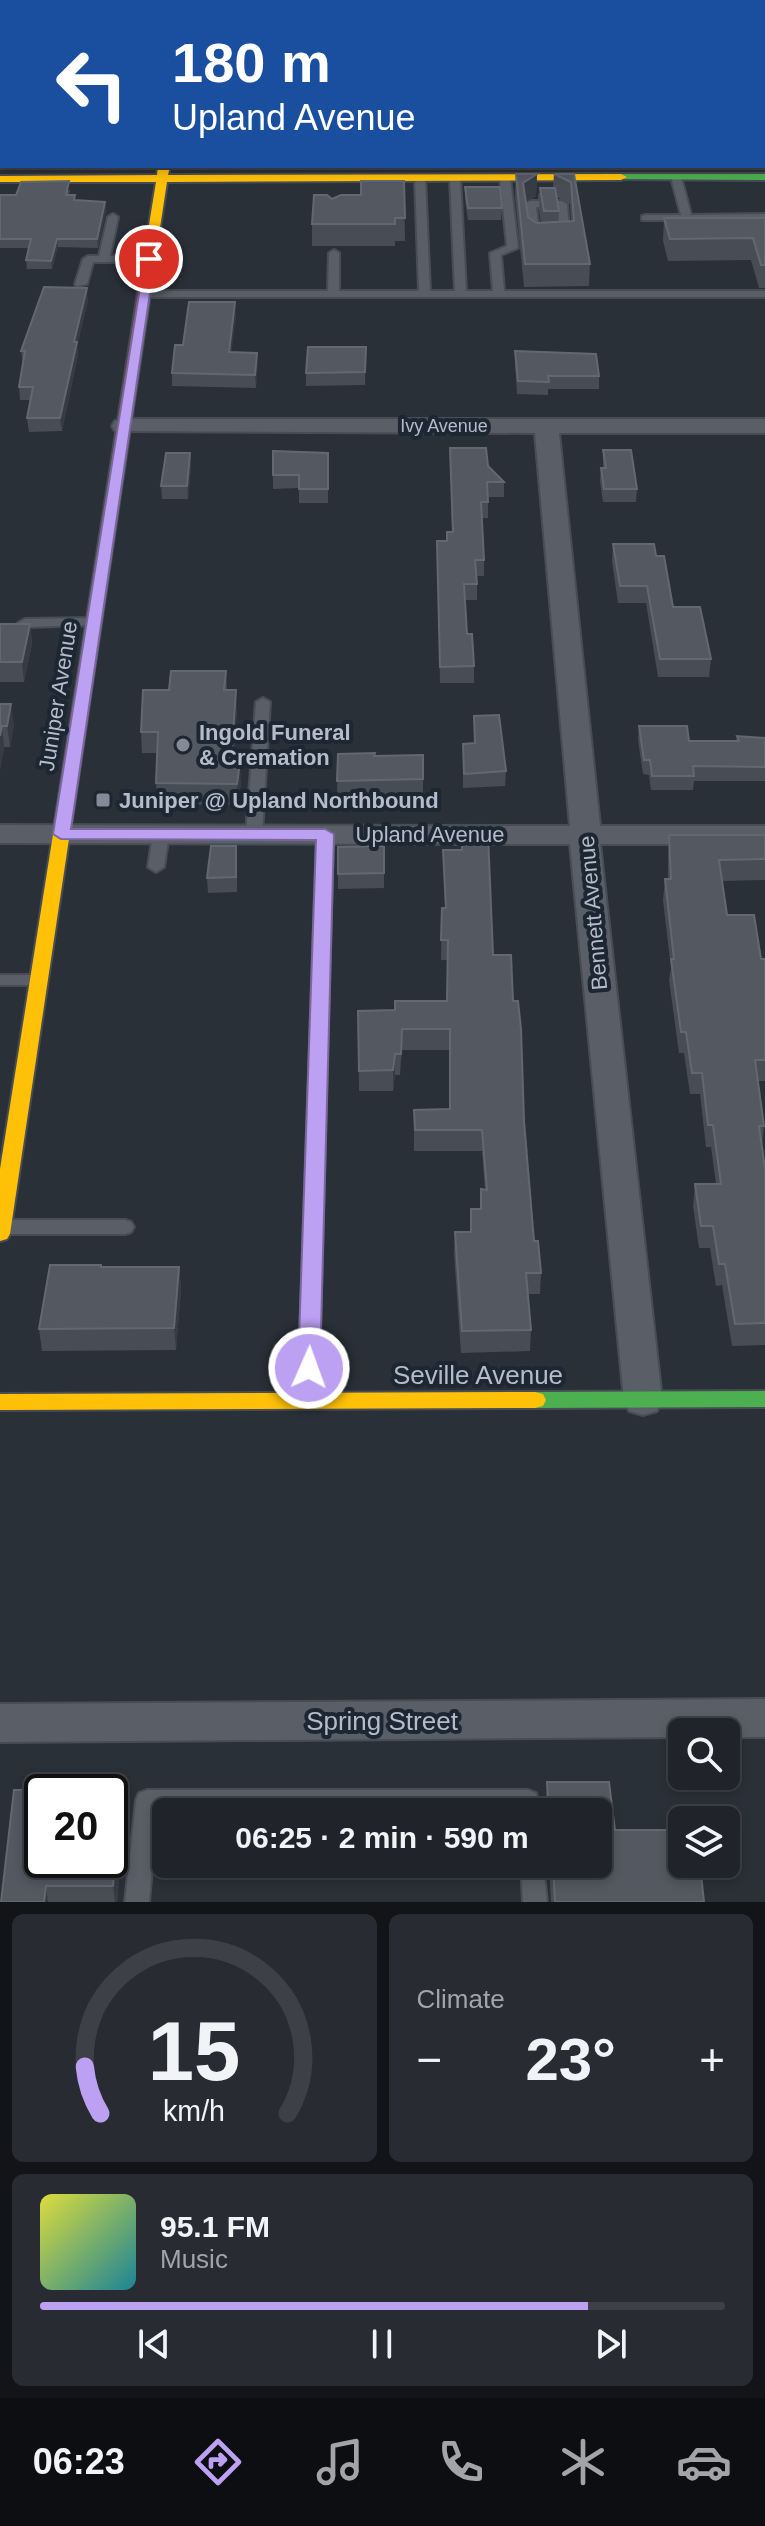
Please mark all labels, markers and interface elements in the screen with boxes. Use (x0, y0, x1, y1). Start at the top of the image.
text: 180 m (172, 31, 331, 94)
icon: left (40, 32, 144, 136)
text: Upland Avenue (172, 97, 416, 138)
pin (115, 225, 183, 293)
icon: arrive (127, 237, 171, 281)
street label: Ivy Avenue (400, 416, 488, 436)
street label: Juniper Avenue (34, 619, 82, 773)
place label: Ingold Funeral & Cremation (199, 720, 351, 770)
marker: Ingold Funeral & Cremation (174, 736, 192, 754)
place label: Juniper @ Upland Northbound (119, 788, 439, 813)
marker: Juniper @ Upland Northbound (94, 791, 112, 809)
street label: Upland Avenue (356, 822, 504, 847)
street label: Bennett Avenue (574, 835, 612, 991)
position arrow (267, 1326, 351, 1410)
street label: Seville Avenue (393, 1360, 563, 1390)
street label: Spring Street (306, 1706, 459, 1736)
map controls (668, 1718, 740, 1878)
button: search (668, 1718, 740, 1790)
speed limit sign: 20 (24, 1774, 128, 1878)
button: layers (668, 1806, 740, 1878)
text: 06:25 · 2 min · 590 m (235, 1821, 529, 1854)
text: Climate (417, 1984, 505, 2014)
text: 15 (148, 2005, 241, 2098)
text: 23° (525, 2026, 616, 2093)
text: − (417, 2035, 442, 2084)
text: + (699, 2035, 725, 2084)
text: km/h (163, 2095, 225, 2127)
text: 95.1 FM (160, 2210, 270, 2243)
text: Music (160, 2244, 228, 2274)
icon: previous (132, 2322, 176, 2366)
icon: pause (360, 2322, 404, 2366)
icon: next (589, 2322, 633, 2366)
icon: directions (190, 2434, 246, 2490)
icon: music (312, 2434, 368, 2490)
icon: phone (433, 2434, 489, 2490)
icon: climate (555, 2434, 611, 2490)
icon: car (676, 2434, 732, 2490)
text: 06:23 (33, 2441, 125, 2482)

